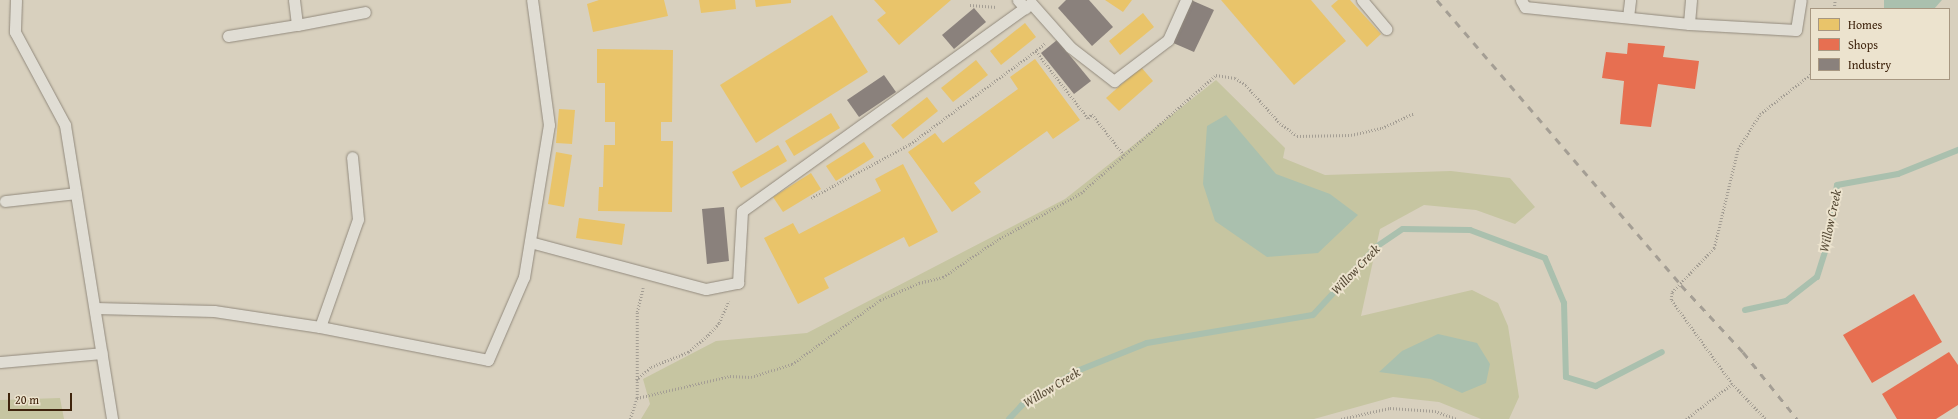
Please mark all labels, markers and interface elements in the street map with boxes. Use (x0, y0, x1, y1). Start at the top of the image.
legend (1810, 8, 1950, 80)
text: Homes (1848, 16, 1882, 33)
text: Shops (1848, 36, 1878, 53)
text: Industry (1848, 56, 1891, 73)
water label: Willow Creek (1817, 188, 1845, 254)
water label: Willow Creek (1328, 242, 1384, 298)
water label: Willow Creek (1021, 365, 1083, 411)
scale bar (10, 385, 74, 411)
text: 20 m (15, 391, 39, 408)

